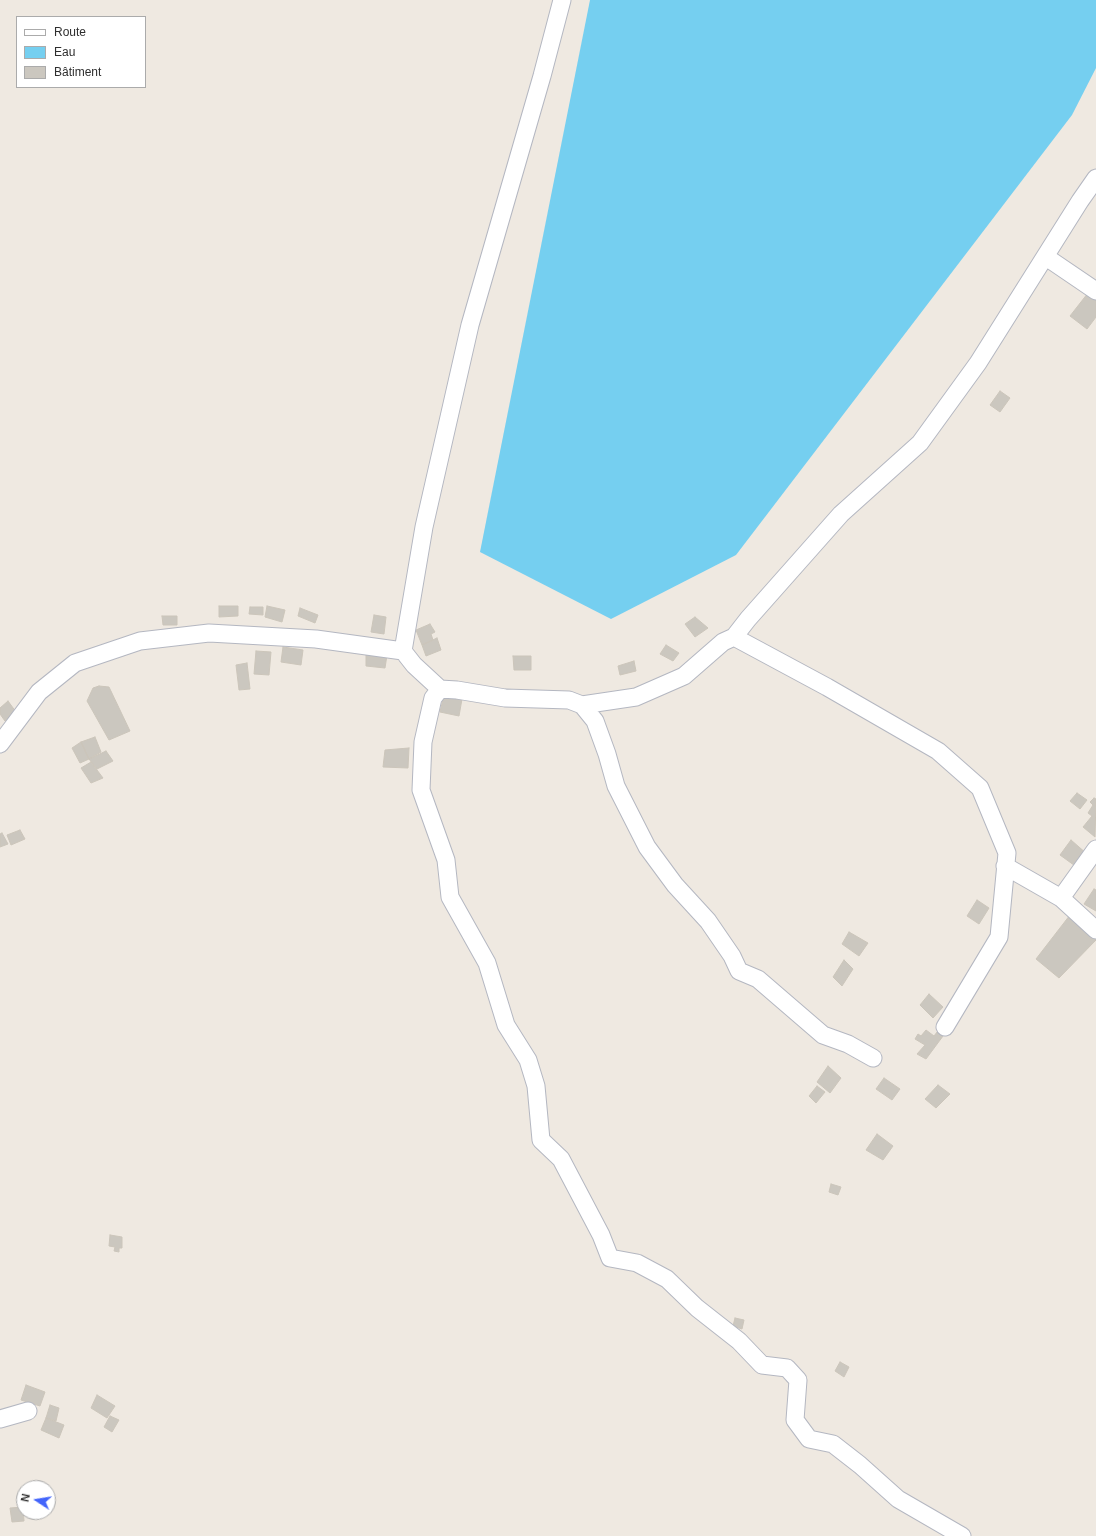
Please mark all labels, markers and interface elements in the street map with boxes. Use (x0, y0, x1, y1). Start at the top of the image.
legend (16, 16, 146, 88)
text: Route (54, 25, 86, 39)
text: Eau (54, 45, 75, 59)
text: Bâtiment (54, 65, 101, 79)
north arrow (16, 1480, 56, 1520)
text: N (19, 1493, 32, 1503)

